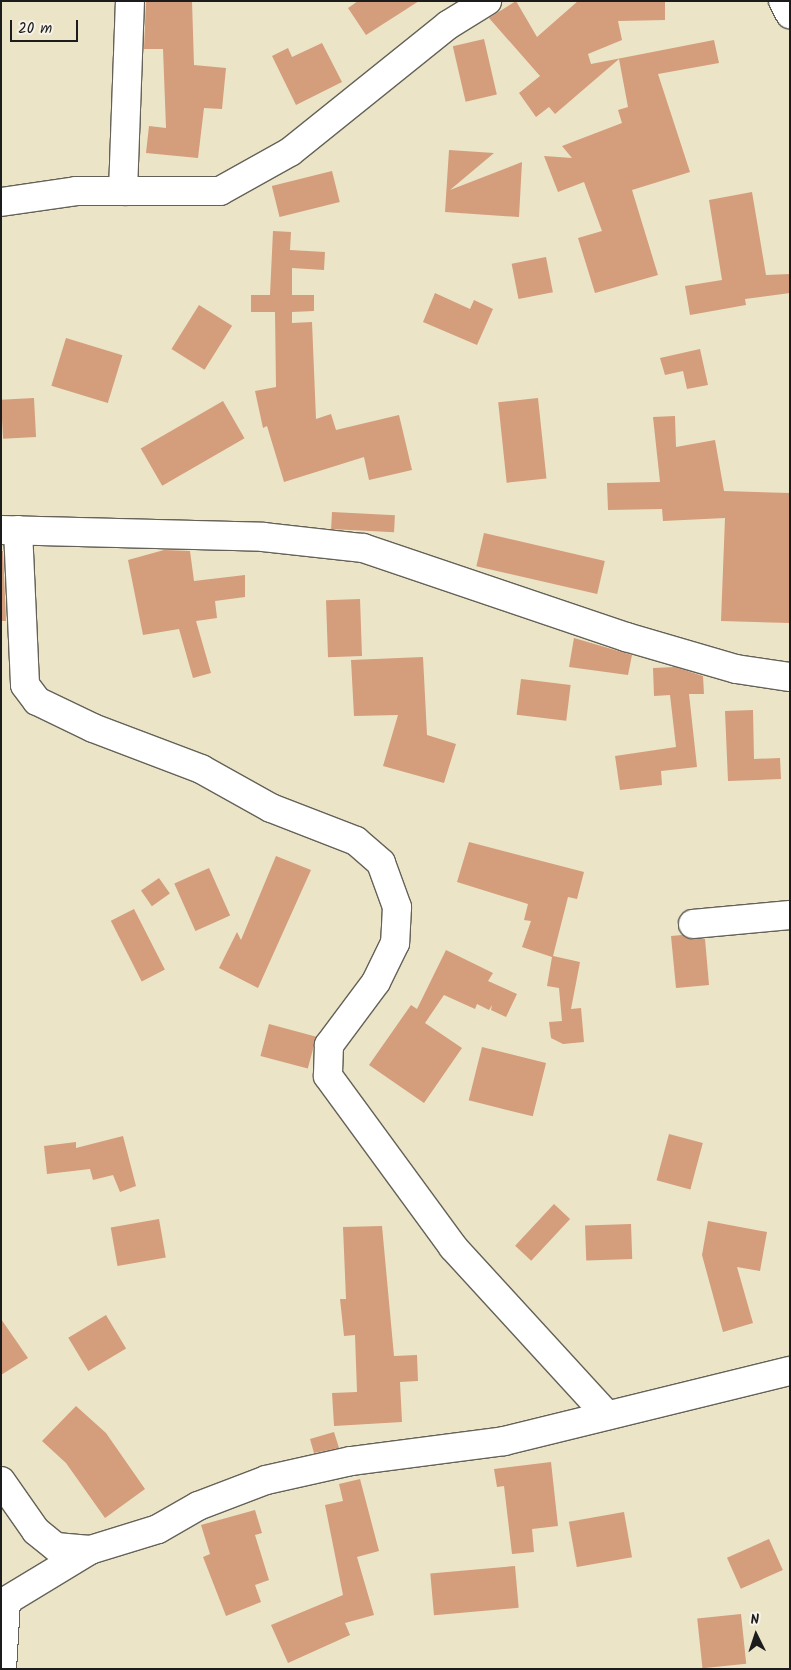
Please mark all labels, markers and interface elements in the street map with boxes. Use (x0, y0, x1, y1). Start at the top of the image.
scale bar (12, 10, 80, 42)
text: 20 m (18, 17, 52, 41)
text: N (750, 1609, 760, 1631)
north arrow (731, 1610, 781, 1660)

